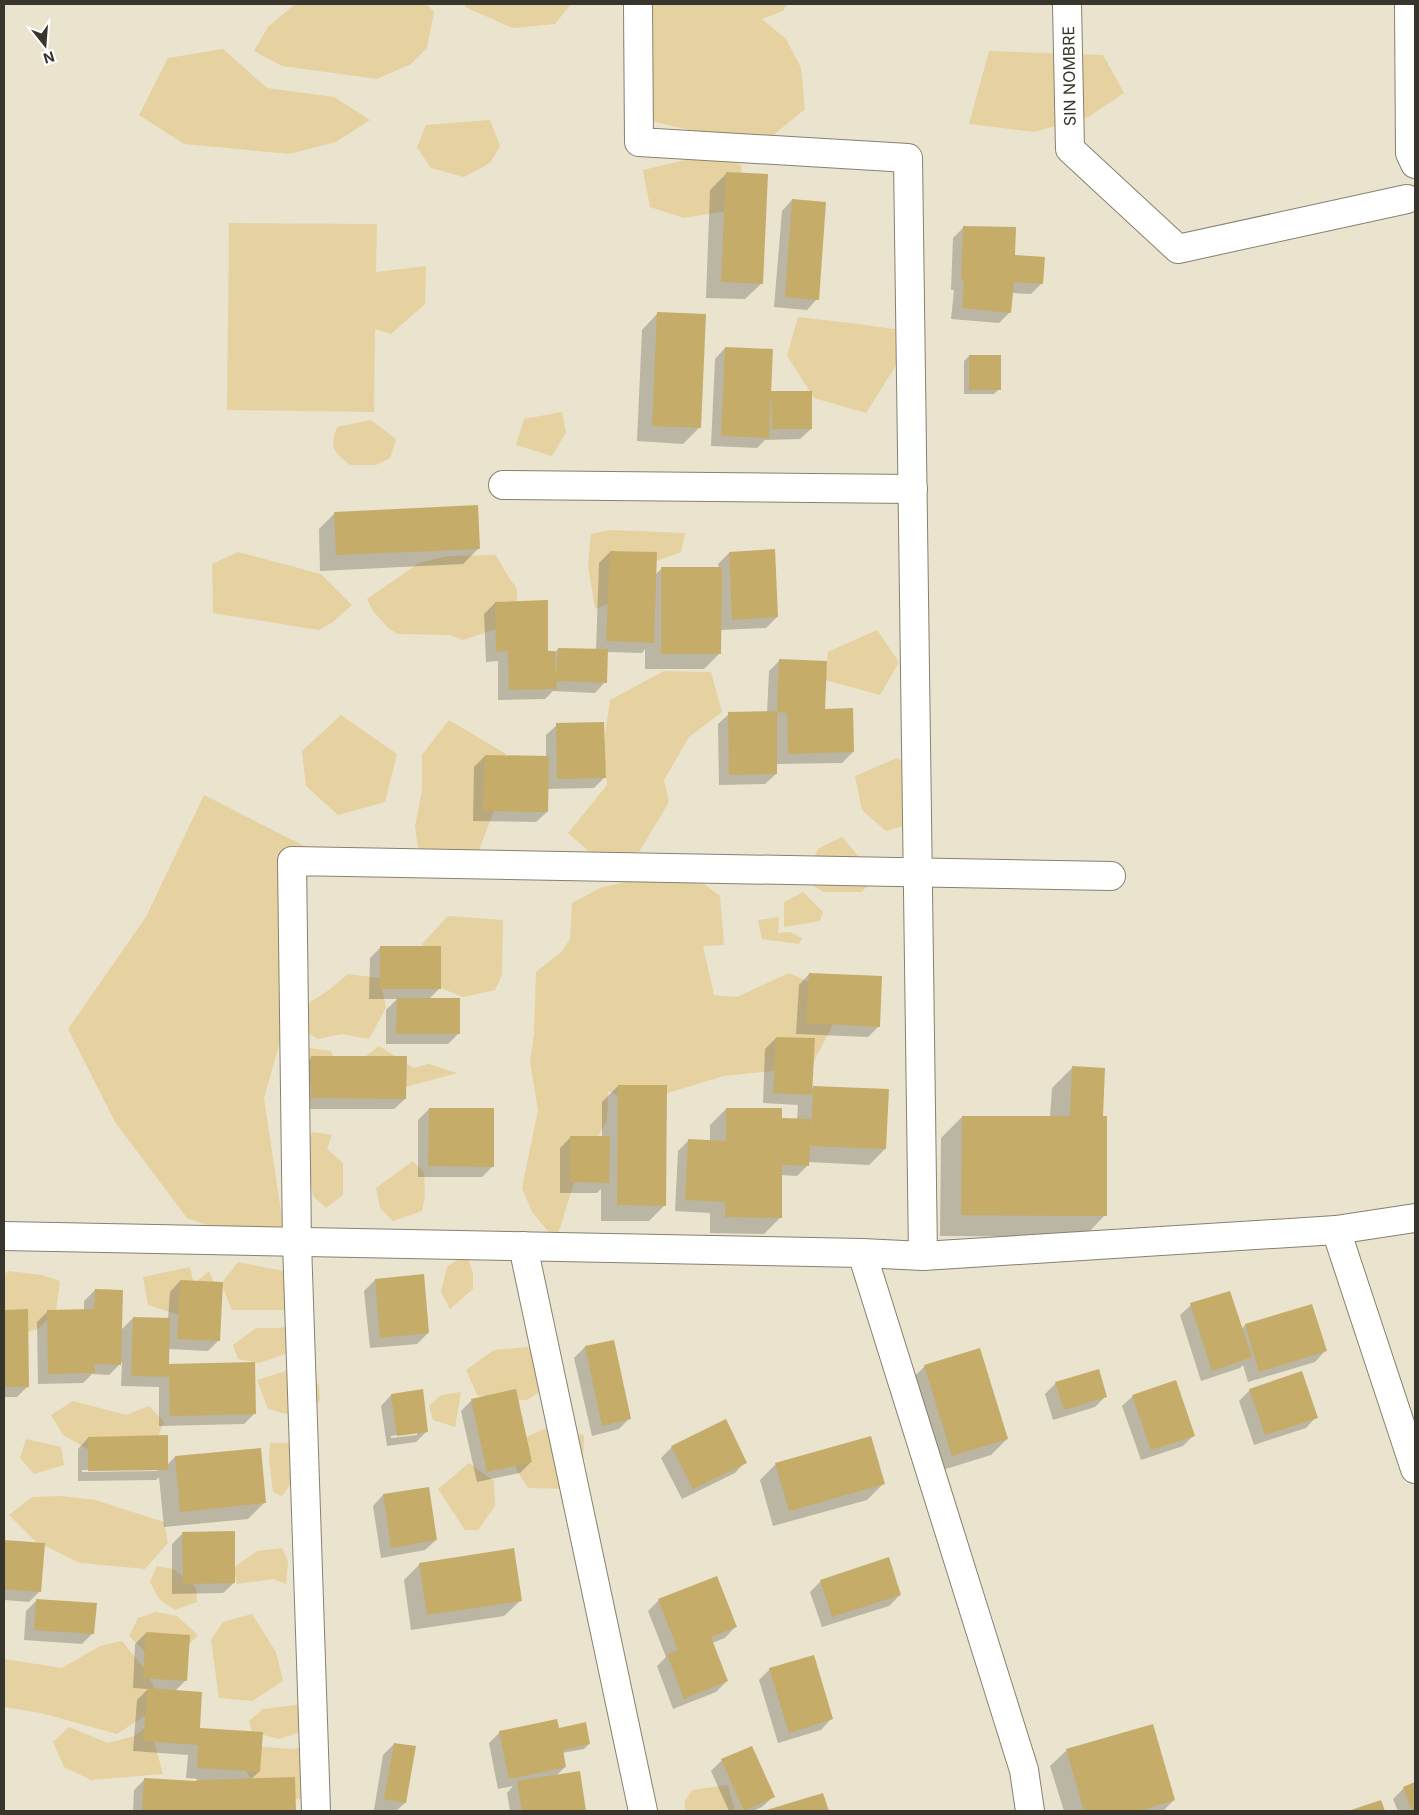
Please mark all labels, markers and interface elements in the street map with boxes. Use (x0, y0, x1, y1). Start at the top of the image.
north arrow (20, 20, 70, 70)
street label: SIN NOMBRE (1058, 26, 1080, 126)
text: N (41, 48, 57, 68)

